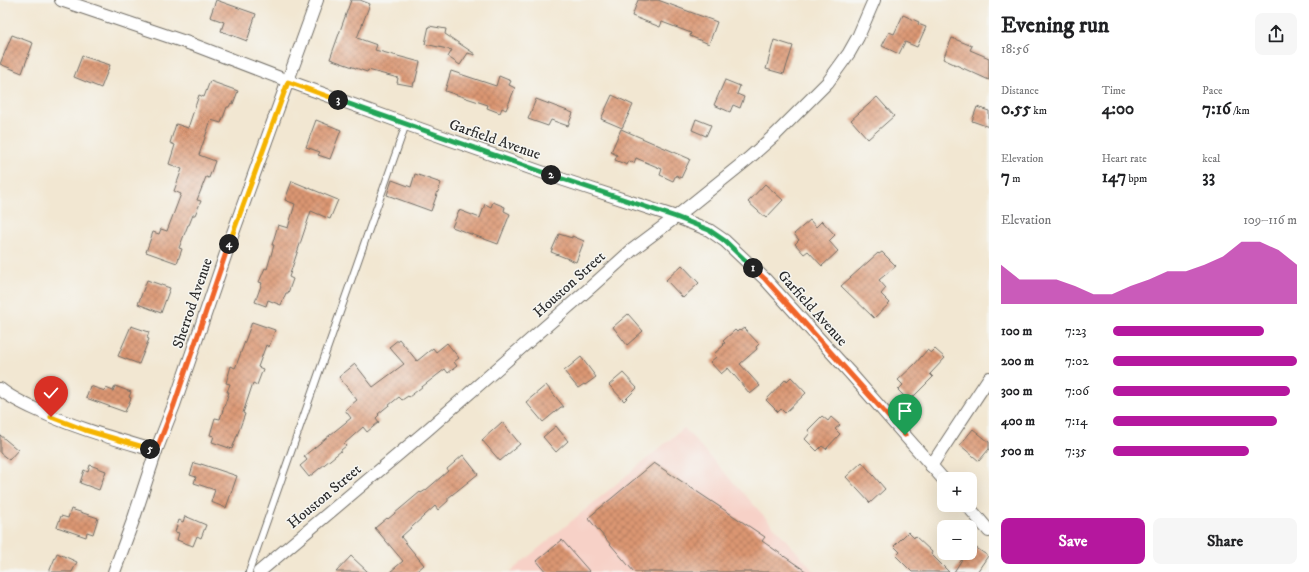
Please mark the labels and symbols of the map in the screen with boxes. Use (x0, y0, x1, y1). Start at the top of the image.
pin: 3 (328, 90, 348, 110)
street label: Garfield Avenue (447, 115, 543, 164)
pin: 2 (541, 165, 561, 185)
pin: 4 (219, 234, 239, 254)
street label: Houston Street (529, 247, 609, 322)
street label: Sherrod Avenue (168, 255, 217, 351)
pin: 1 (743, 258, 763, 278)
street label: Garfield Avenue (774, 266, 852, 350)
pin (34, 376, 68, 417)
pin (888, 394, 922, 435)
pin: 5 (140, 439, 160, 459)
street label: Houston Street (284, 460, 365, 533)

